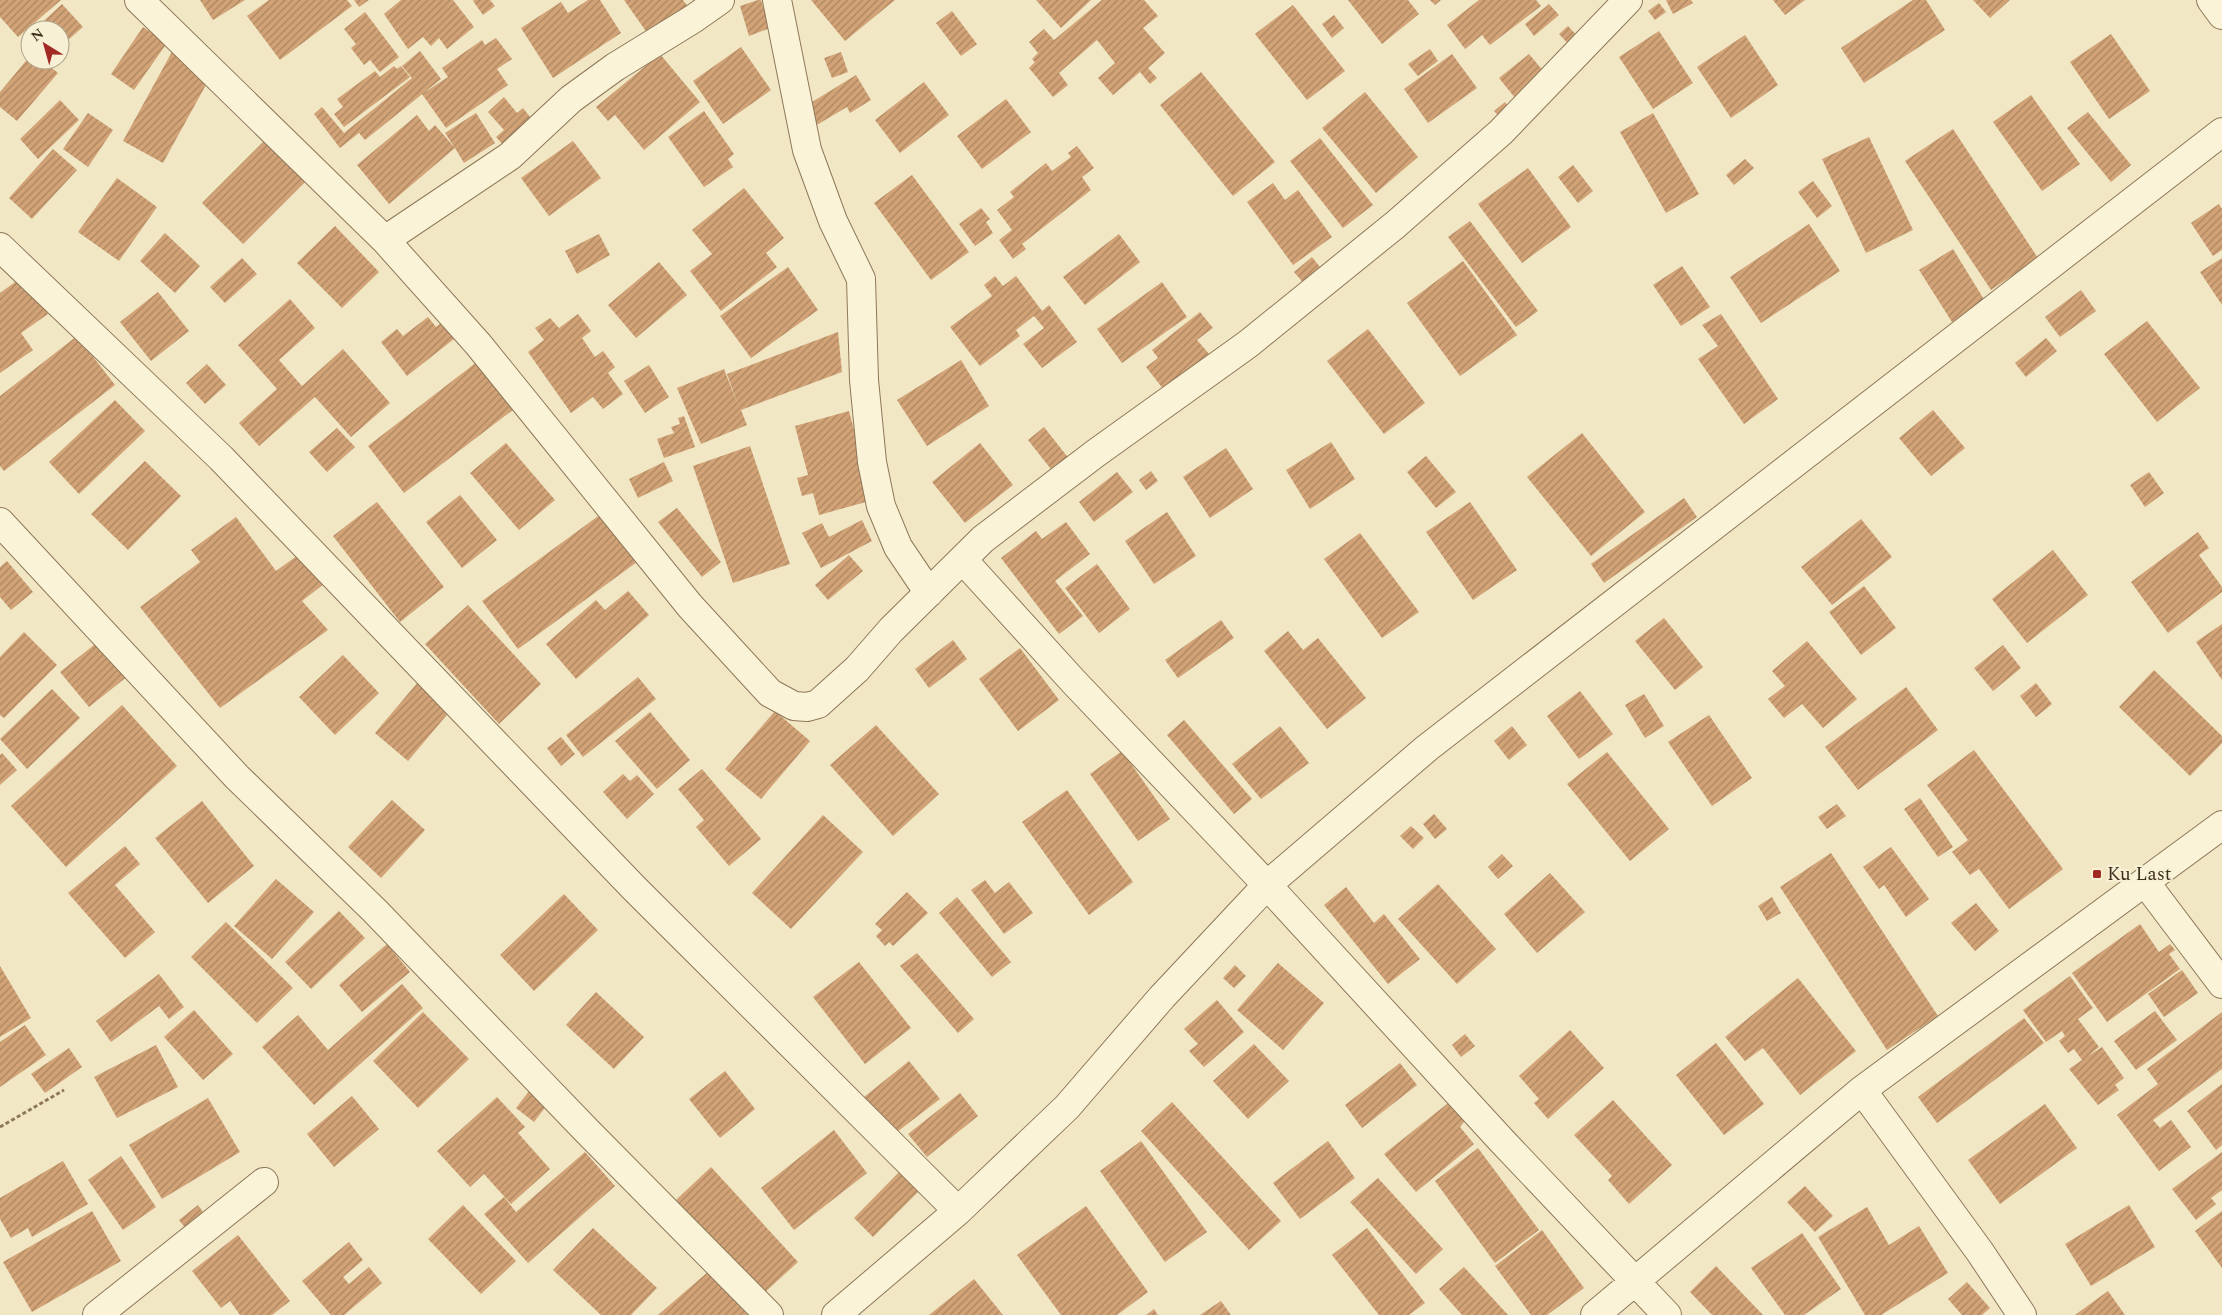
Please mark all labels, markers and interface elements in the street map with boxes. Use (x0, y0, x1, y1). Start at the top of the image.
north arrow (20, 20, 70, 70)
text: N (27, 23, 48, 47)
place label: Ku Last (2107, 860, 2172, 889)
marker: Ku Last (2091, 868, 2103, 880)

